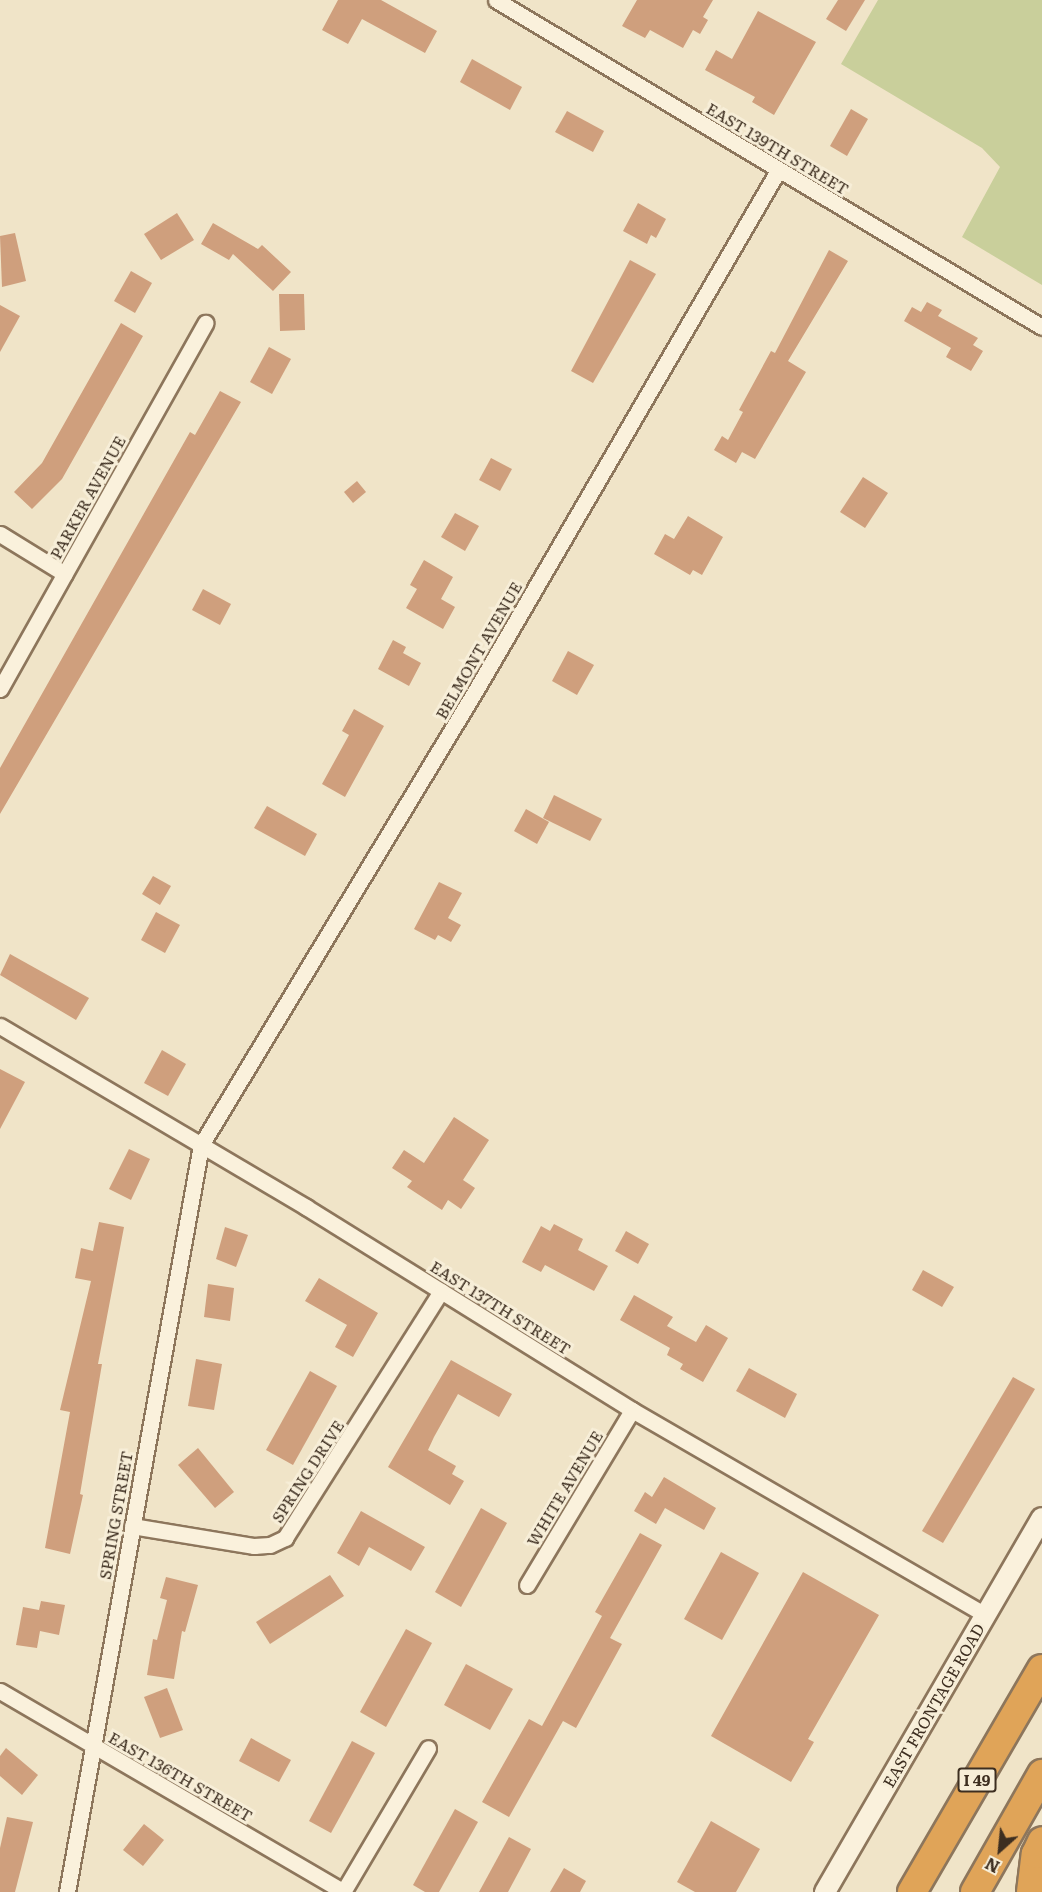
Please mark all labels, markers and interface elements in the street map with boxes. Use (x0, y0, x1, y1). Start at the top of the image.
street label: EAST 139TH STREET (703, 98, 853, 198)
street label: PARKER AVENUE (45, 432, 129, 562)
street label: BELMONT AVENUE (431, 578, 525, 722)
street label: EAST 137TH STREET (427, 1256, 575, 1358)
street label: SPRING DRIVE (267, 1416, 347, 1526)
street label: WHITE AVENUE (522, 1427, 606, 1549)
street label: SPRING STREET (94, 1449, 136, 1581)
street label: EAST FRONTAGE ROAD (878, 1620, 988, 1790)
street label: EAST 136TH STREET (106, 1727, 256, 1825)
road number: I 49 (958, 1768, 996, 1792)
north arrow (970, 1820, 1030, 1880)
text: N (980, 1852, 1003, 1880)

